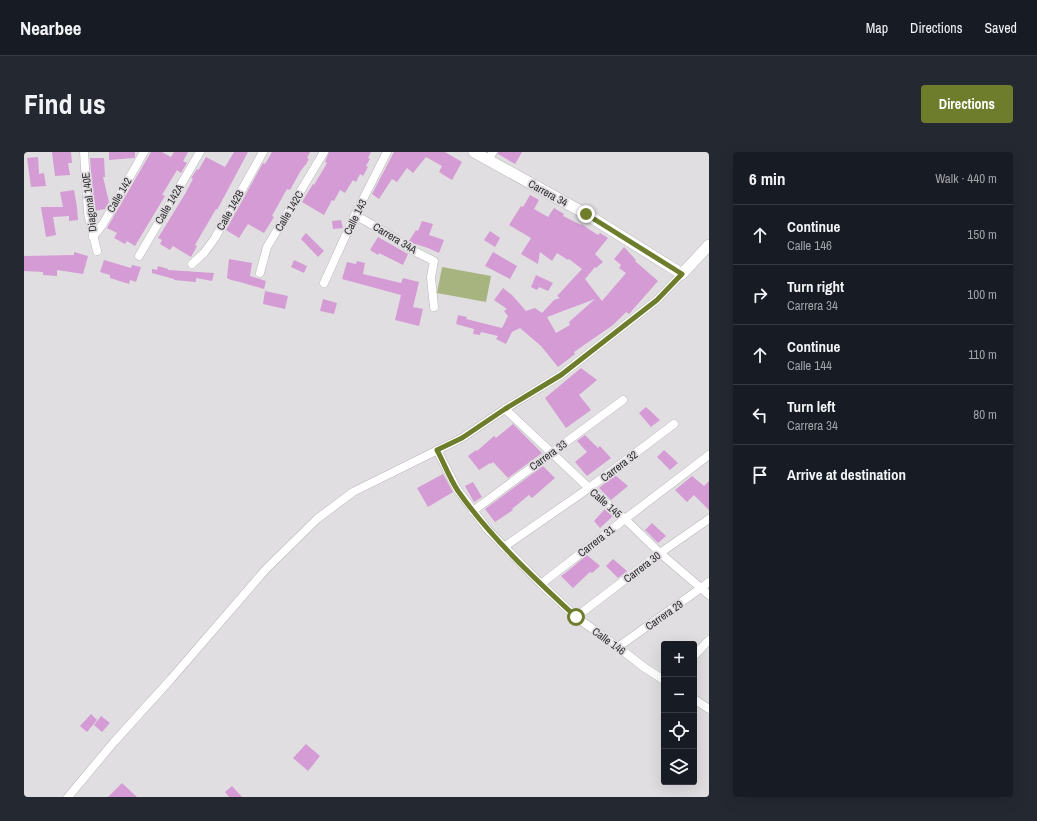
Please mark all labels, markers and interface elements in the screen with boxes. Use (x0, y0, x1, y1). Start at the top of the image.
text: Nearbee (20, 15, 81, 41)
text: Map (866, 19, 888, 37)
text: Directions (910, 19, 962, 37)
text: Saved (984, 19, 1017, 37)
text: Find us (24, 85, 106, 123)
button: Directions (921, 85, 1013, 123)
text: 6 min (749, 167, 785, 190)
text: Walk · 440 m (935, 170, 997, 187)
street label: Diagonal 140E (78, 172, 100, 232)
street label: Calle 142 (103, 175, 135, 215)
street label: Carrera 34 (526, 176, 570, 210)
street label: Calle 142A (152, 181, 187, 227)
street label: Calle 142B (213, 187, 247, 233)
street label: Calle 142C (272, 188, 307, 234)
street label: Calle 143 (340, 197, 370, 237)
route end (577, 205, 595, 223)
text: Continue (787, 216, 840, 237)
street label: Carrera 34A (370, 219, 420, 257)
icon: ahead (749, 224, 771, 246)
text: 150 m (967, 226, 997, 243)
text: Calle 146 (787, 237, 832, 254)
text: Turn right (787, 276, 844, 297)
icon: right (749, 284, 771, 306)
text: 100 m (967, 286, 997, 303)
text: Carrera 34 (787, 297, 838, 314)
text: Continue (787, 336, 840, 357)
icon: ahead (749, 344, 771, 366)
text: 110 m (968, 346, 997, 363)
text: Calle 144 (787, 357, 832, 374)
text: Turn left (787, 396, 835, 417)
icon: left (749, 404, 771, 426)
text: 80 m (973, 406, 997, 423)
text: Carrera 34 (787, 417, 838, 434)
street label: Carrera 33 (526, 437, 570, 473)
street label: Carrera 32 (598, 447, 640, 485)
icon: arrive (749, 464, 771, 486)
text: Arrive at destination (787, 464, 906, 485)
street label: Calle 145 (587, 485, 625, 521)
street label: Carrera 31 (575, 522, 617, 560)
street label: Carrera 30 (621, 548, 663, 586)
street label: Carrera 29 (642, 597, 686, 633)
route start (567, 608, 585, 626)
street label: Calle 146 (589, 624, 629, 658)
map controls (661, 641, 697, 785)
button: + (661, 641, 697, 677)
button: − (661, 677, 697, 713)
button: locate (661, 713, 697, 749)
button: layers (661, 749, 697, 785)

